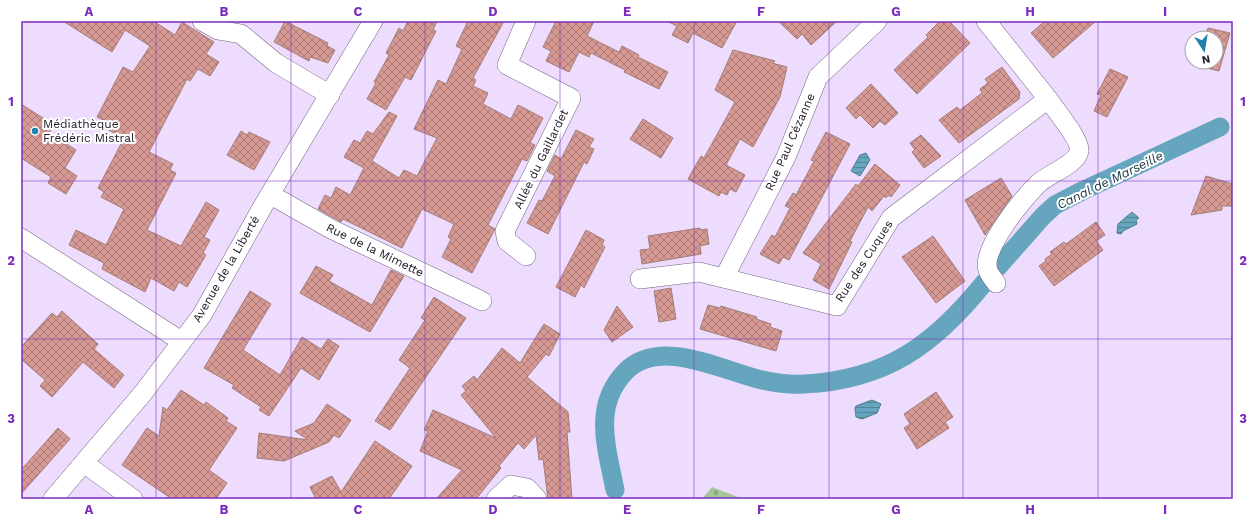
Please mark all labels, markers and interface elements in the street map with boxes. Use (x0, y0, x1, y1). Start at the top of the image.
text: A (85, 4, 94, 19)
text: B (220, 4, 229, 19)
text: C (354, 4, 363, 19)
text: D (488, 4, 498, 19)
text: E (623, 4, 631, 19)
text: F (757, 4, 765, 19)
text: G (891, 4, 901, 19)
text: H (1025, 4, 1035, 19)
text: I (1163, 4, 1167, 19)
north arrow (1184, 30, 1224, 70)
text: N (1201, 52, 1211, 66)
street label: Rue Paul Cézanne (762, 91, 818, 193)
text: 1 (8, 94, 14, 109)
text: 1 (1240, 94, 1246, 109)
street label: Allée du Gaillardet (511, 107, 571, 211)
place label: Médiathèque Frédéric Mistral (43, 117, 135, 145)
marker: Médiathèque Frédéric Mistral (30, 126, 40, 136)
water label: Canal de Marseille (1055, 148, 1165, 212)
street label: Avenue de la Liberté (190, 213, 262, 325)
street label: Rue des Cuques (832, 217, 896, 305)
street label: Rue de la Mimette (324, 220, 426, 280)
text: 2 (7, 253, 15, 268)
text: 2 (1239, 253, 1247, 268)
text: 3 (7, 411, 15, 426)
text: 3 (1239, 411, 1247, 426)
text: A (85, 502, 94, 517)
text: B (220, 502, 229, 517)
text: C (354, 502, 363, 517)
text: D (488, 502, 498, 517)
text: E (623, 502, 631, 517)
text: F (757, 502, 765, 517)
text: G (891, 502, 901, 517)
text: H (1025, 502, 1035, 517)
text: I (1163, 502, 1167, 517)

